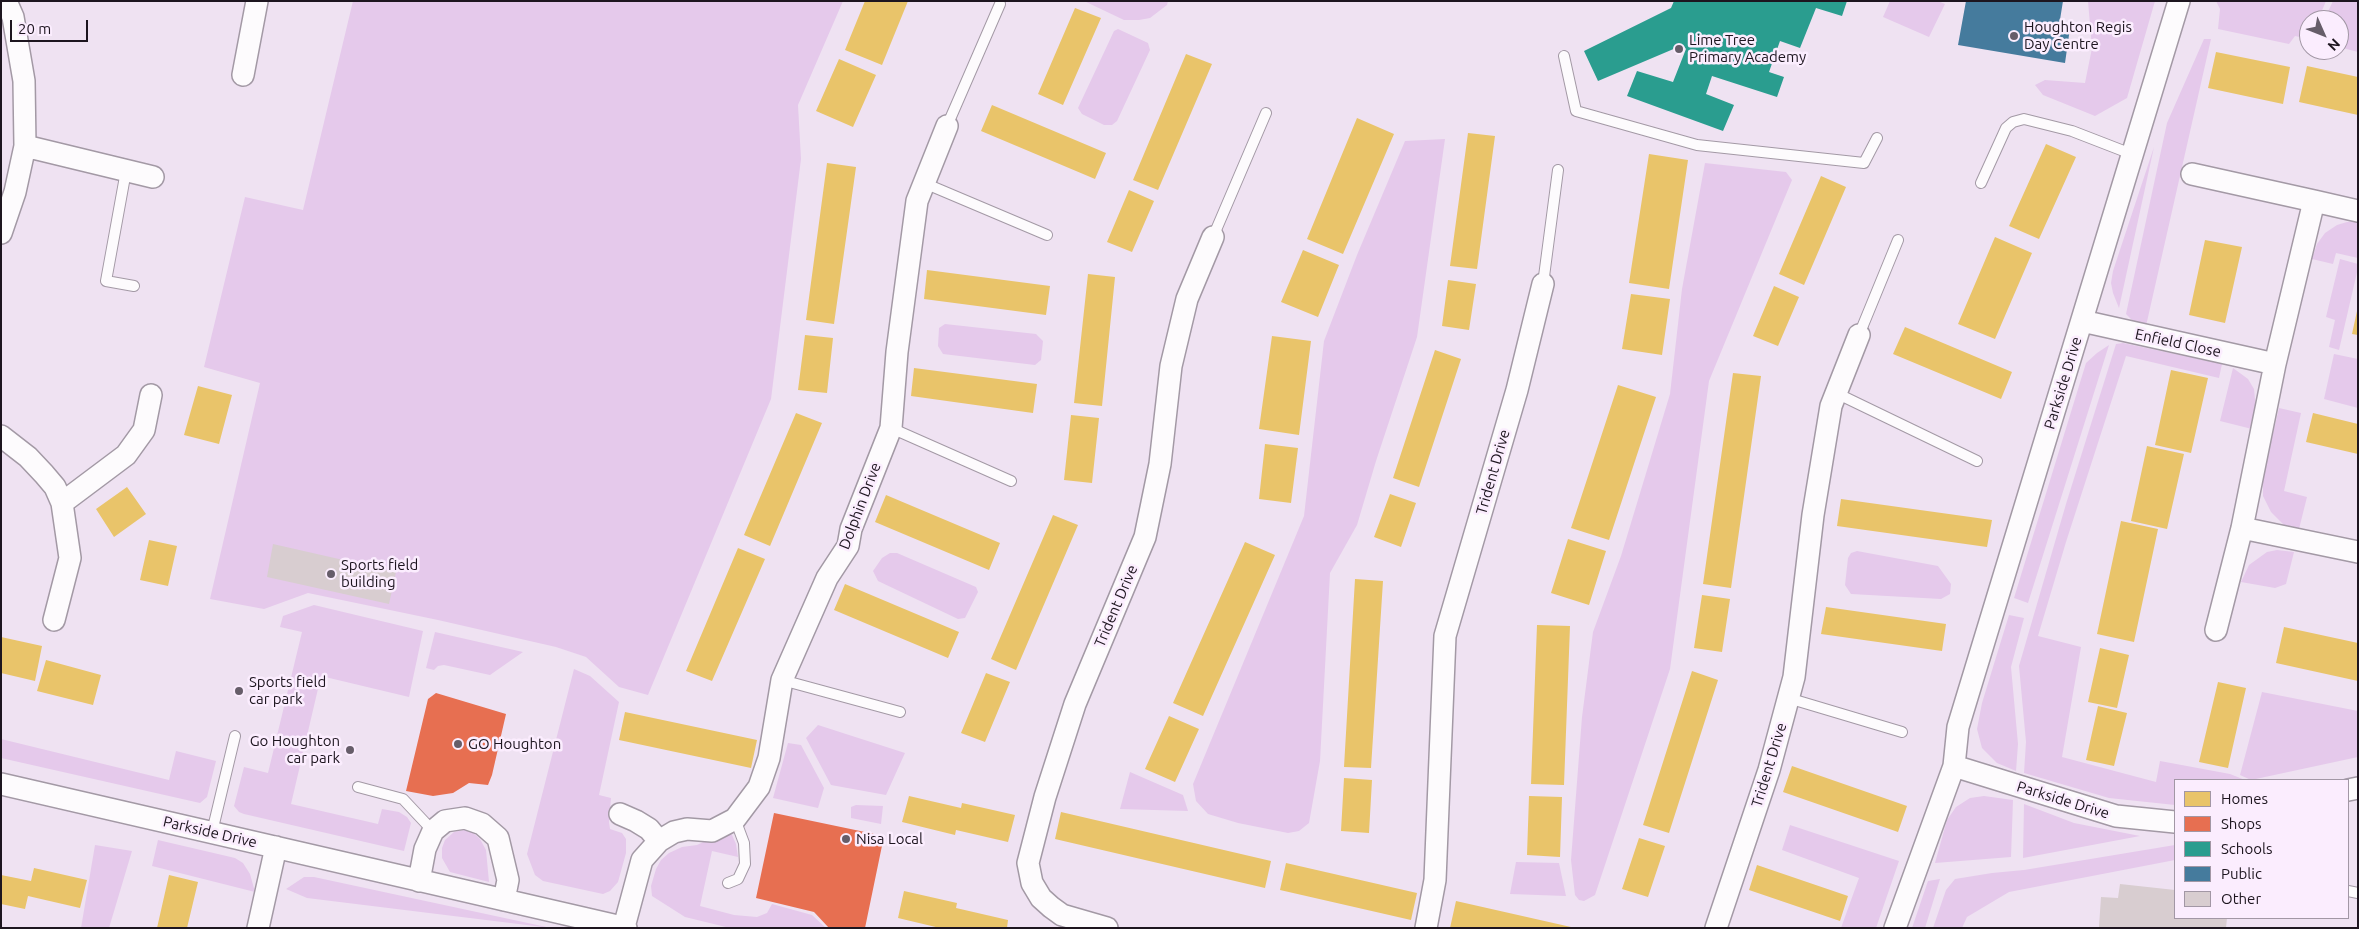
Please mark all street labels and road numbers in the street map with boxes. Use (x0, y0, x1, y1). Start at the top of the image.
street label: Enfield Close (2133, 325, 2223, 361)
street label: Parkside Drive (2040, 335, 2086, 431)
street label: Trident Drive (1472, 427, 1514, 517)
street label: Dolphin Drive (835, 460, 885, 552)
street label: Trident Drive (1091, 562, 1141, 650)
street label: Trident Drive (1748, 720, 1790, 810)
street label: Parkside Drive (2015, 777, 2111, 823)
street label: Parkside Drive (161, 812, 259, 852)

